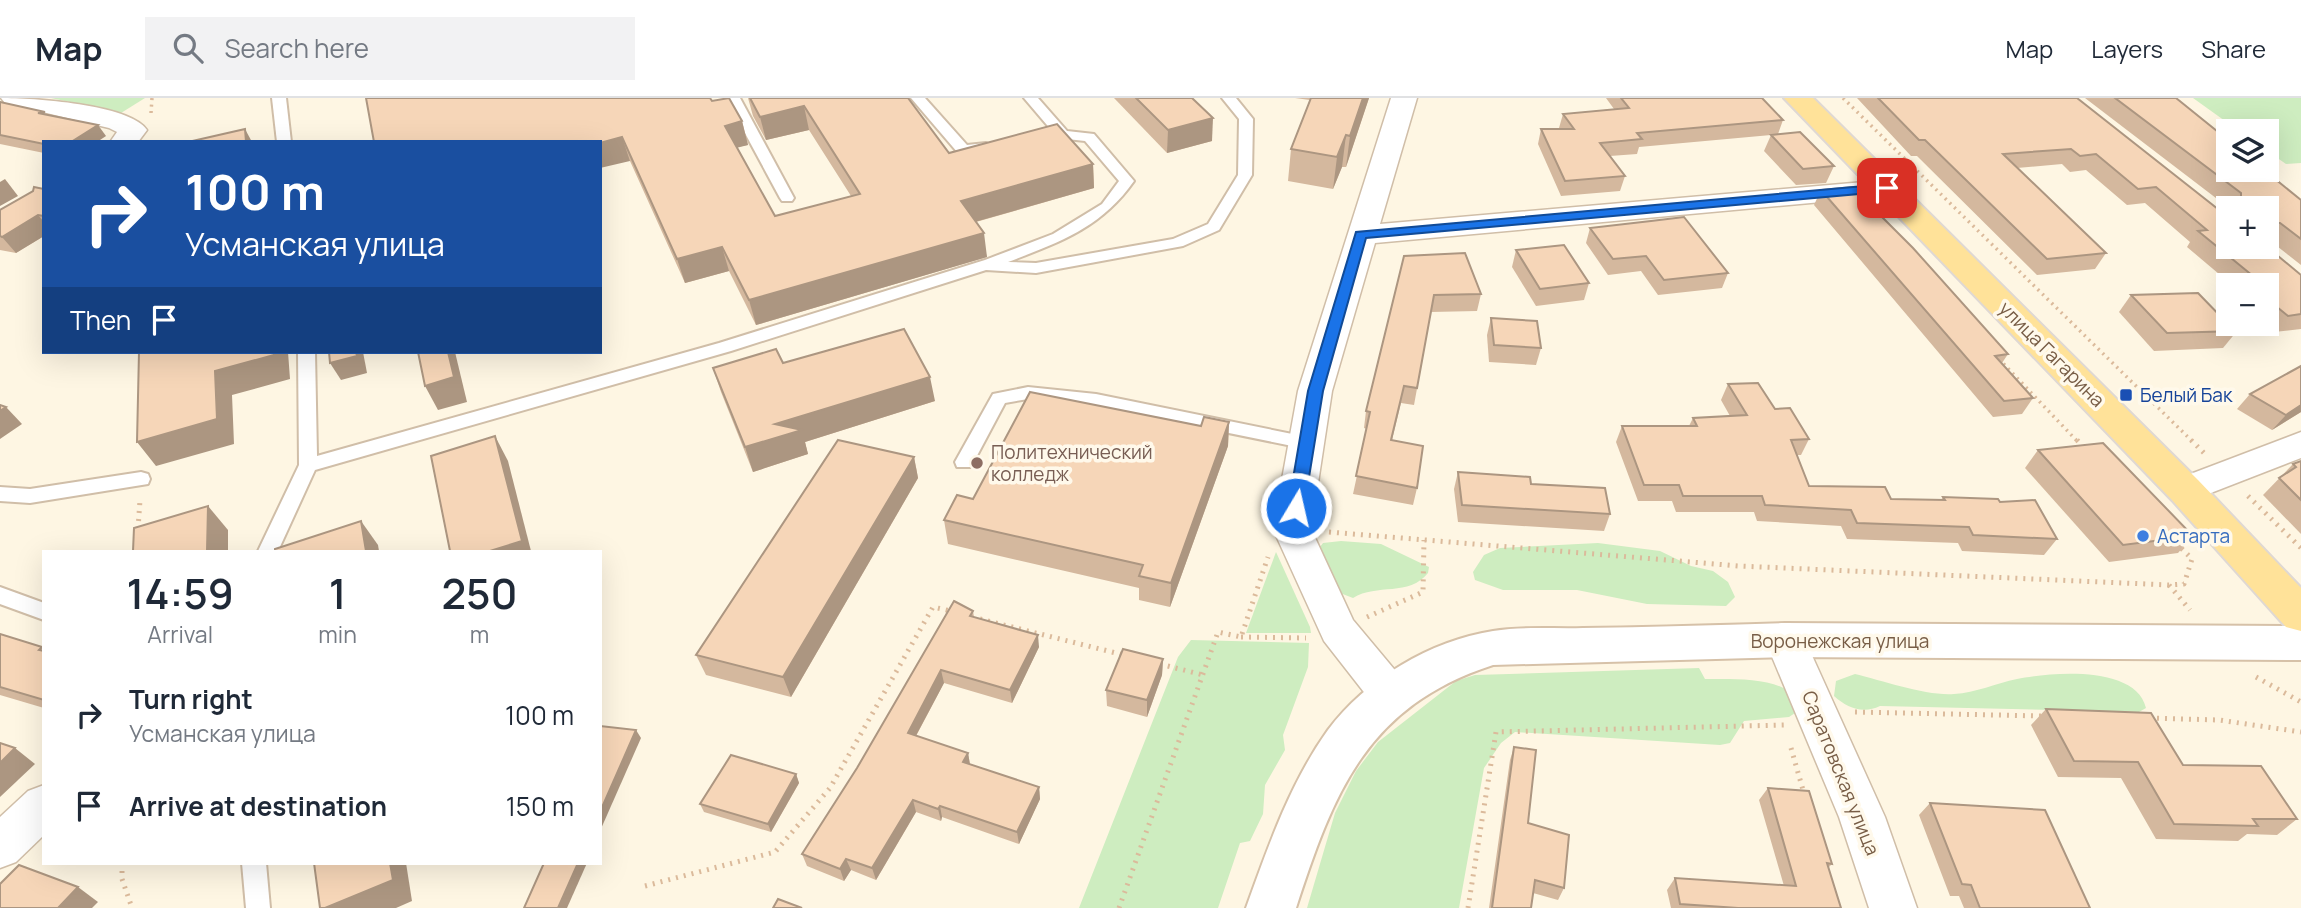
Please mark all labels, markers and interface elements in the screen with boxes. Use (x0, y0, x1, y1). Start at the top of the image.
search box (145, 17, 635, 80)
text: Map (35, 26, 103, 71)
icon: search (169, 29, 207, 67)
text: Search here (225, 30, 369, 66)
text: Map (2006, 32, 2053, 65)
text: Layers (2091, 32, 2163, 65)
text: Share (2201, 32, 2266, 65)
map controls (2216, 119, 2279, 336)
button: layers (2216, 119, 2279, 182)
text: 100 m (185, 158, 325, 225)
pin (1857, 158, 1917, 218)
icon: right (70, 168, 161, 259)
icon: arrive (1868, 169, 1906, 207)
button: + (2216, 196, 2279, 259)
text: Усманская улица (185, 222, 445, 266)
button: − (2216, 273, 2279, 336)
street label: улица Гагарина (1993, 295, 2111, 413)
icon: arrive (145, 301, 183, 339)
text: Then (70, 302, 131, 338)
place label: Белый Бак (2140, 382, 2233, 408)
marker: Белый Бак (2118, 387, 2134, 403)
place label: Политехнический колледж (991, 439, 1153, 487)
marker: Политехнический колледж (969, 455, 985, 471)
position arrow (1259, 471, 1333, 545)
place label: Астарта (2157, 523, 2230, 549)
marker: Астарта (2135, 528, 2151, 544)
text: 14:59 (126, 564, 234, 622)
text: 1 (329, 564, 347, 622)
text: 250 (441, 564, 518, 622)
text: Arrival (147, 618, 213, 650)
text: min (318, 618, 357, 650)
text: m (470, 618, 489, 650)
street label: Воронежская улица (1751, 628, 1929, 654)
text: Turn right (129, 681, 253, 717)
street label: Саратовская улица (1796, 687, 1886, 859)
icon: right (70, 696, 108, 734)
text: 100 m (505, 697, 574, 733)
text: Усманская улица (129, 717, 316, 749)
icon: arrive (70, 787, 108, 825)
text: Arrive at destination (129, 788, 387, 824)
text: 150 m (506, 788, 574, 824)

